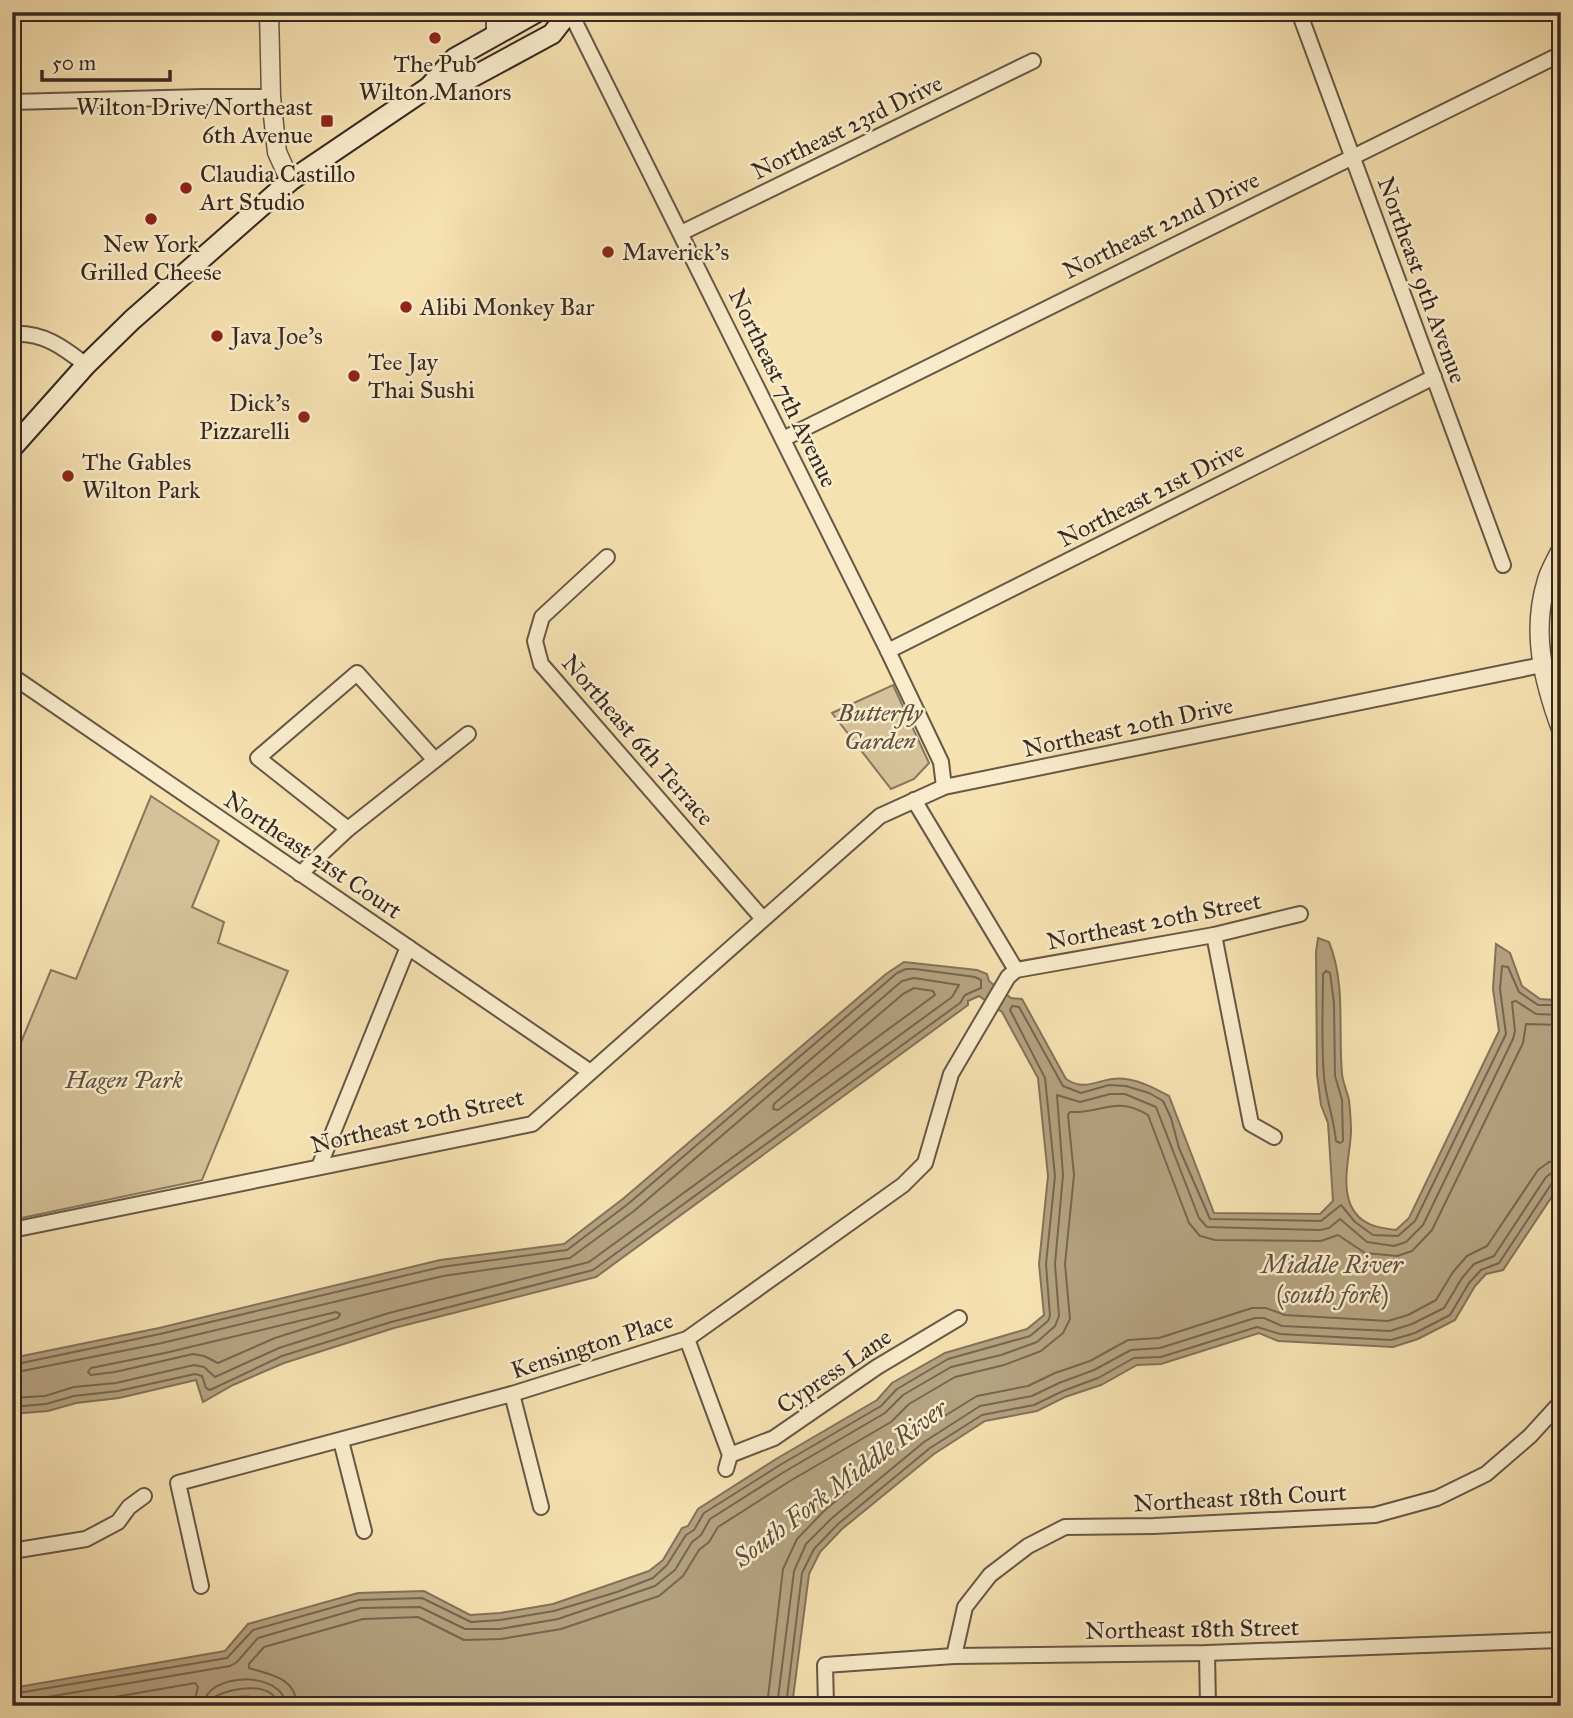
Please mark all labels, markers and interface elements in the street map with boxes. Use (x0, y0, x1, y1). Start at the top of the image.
marker: The Pub Wilton Manors (427, 30, 443, 46)
scale bar (42, 38, 170, 82)
place label: The Pub Wilton Manors (359, 49, 511, 107)
text: 50 m (52, 50, 97, 76)
street label: Northeast 23rd Drive (747, 68, 947, 186)
place label: Wilton Drive/Northeast 6th Avenue (76, 92, 313, 150)
marker: Wilton Drive/Northeast 6th Avenue (319, 113, 335, 129)
place label: Claudia Castillo Art Studio (199, 159, 355, 217)
street label: Northeast 22nd Drive (1058, 164, 1264, 286)
street label: Northeast 9th Avenue (1371, 173, 1473, 387)
marker: Claudia Castillo Art Studio (178, 180, 194, 196)
marker: New York Grilled Cheese (143, 211, 159, 227)
place label: New York Grilled Cheese (80, 229, 222, 287)
place label: Maverick's (622, 237, 729, 267)
marker: Maverick's (600, 244, 616, 260)
street label: Northeast 7th Avenue (722, 284, 844, 492)
place label: Alibi Monkey Bar (419, 292, 594, 322)
marker: Alibi Monkey Bar (398, 299, 414, 315)
place label: Java Joe's (228, 321, 323, 351)
marker: Java Joe's (209, 328, 225, 344)
place label: Tee Jay Thai Sushi (368, 347, 475, 405)
marker: Tee Jay Thai Sushi (346, 368, 362, 384)
place label: Dick's Pizzarelli (199, 388, 290, 446)
marker: Dick's Pizzarelli (296, 409, 312, 425)
street label: Northeast 21st Drive (1053, 434, 1249, 554)
place label: The Gables Wilton Park (82, 447, 201, 505)
marker: The Gables Wilton Park (60, 468, 76, 484)
street label: Northeast 6th Terrace (555, 648, 721, 832)
street label: Northeast 20th Drive (1020, 690, 1236, 764)
park label: Butterfly Garden (837, 698, 924, 756)
street label: Northeast 21st Court (218, 784, 408, 926)
street label: Northeast 20th Street (1044, 885, 1264, 957)
park label: Hagen Park (64, 1065, 183, 1095)
street label: Northeast 20th Street (307, 1082, 527, 1160)
water label: Middle River (south fork) (1258, 1248, 1404, 1310)
street label: Kensington Place (507, 1305, 677, 1385)
street label: Cypress Lane (771, 1322, 897, 1420)
water label: South Fork Middle River (726, 1391, 954, 1575)
street label: Northeast 18th Court (1133, 1477, 1348, 1519)
street label: Northeast 18th Street (1085, 1612, 1300, 1646)

